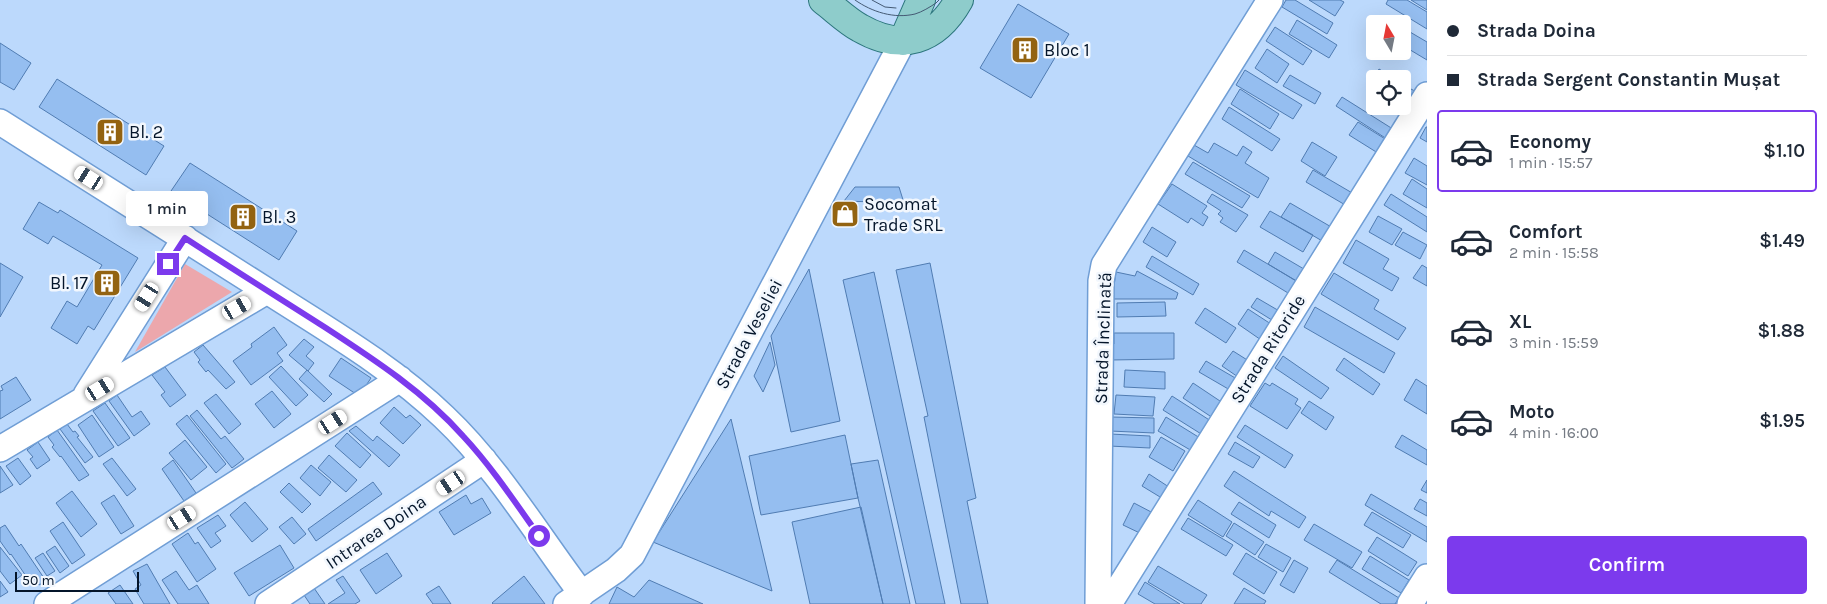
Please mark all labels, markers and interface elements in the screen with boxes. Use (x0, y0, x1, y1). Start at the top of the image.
north arrow (1366, 15, 1411, 60)
map controls (1366, 15, 1411, 115)
text: Strada Doina (1477, 20, 1596, 42)
building icon: Bloc 1 (1010, 35, 1040, 65)
place label: Bloc 1 (1044, 39, 1090, 61)
text: Strada Sergent Constantin Mușat (1477, 69, 1780, 91)
button: locate (1366, 70, 1411, 115)
building icon: Bl. 2 (95, 117, 125, 147)
place label: Bl. 2 (129, 121, 163, 143)
icon: car (1449, 129, 1494, 174)
text: Economy (1509, 131, 1591, 153)
text: $1.10 (1763, 140, 1805, 162)
text: 1 min · 15:57 (1509, 153, 1593, 172)
car (72, 164, 105, 192)
callout: 1 min (127, 192, 209, 226)
place label: Socomat Trade SRL (864, 193, 943, 236)
text: 1 min (147, 199, 187, 218)
shop icon: Socomat Trade SRL (830, 199, 860, 229)
building icon: Bl. 3 (228, 202, 258, 232)
place label: Bl. 3 (262, 206, 296, 228)
icon: car (1449, 219, 1494, 264)
text: Comfort (1509, 221, 1583, 243)
text: $1.49 (1759, 230, 1805, 252)
text: 2 min · 15:58 (1509, 243, 1599, 262)
route end (157, 253, 179, 275)
building icon: Bl. 17 (92, 268, 122, 298)
place label: Bl. 17 (50, 272, 89, 294)
street label: Strada Înclinată (1090, 272, 1116, 404)
street label: Strada Veseliei (711, 275, 787, 393)
car (132, 280, 161, 314)
street label: Strada Ritoride (1226, 291, 1310, 407)
car (220, 294, 253, 322)
icon: car (1449, 309, 1494, 354)
text: XL (1509, 311, 1531, 333)
text: $1.88 (1757, 320, 1805, 342)
text: 3 min · 15:59 (1509, 333, 1598, 352)
car (83, 375, 116, 403)
icon: car (1449, 399, 1494, 444)
text: Moto (1509, 401, 1555, 423)
car (316, 408, 349, 436)
text: $1.95 (1759, 410, 1805, 432)
text: 4 min · 16:00 (1509, 423, 1599, 442)
car (434, 468, 467, 498)
street label: Intrarea Doina (321, 490, 431, 574)
car (165, 504, 198, 532)
route start (528, 525, 550, 547)
button: Confirm (1447, 536, 1807, 594)
scale bar (15, 569, 139, 592)
text: 50 m (22, 572, 55, 589)

